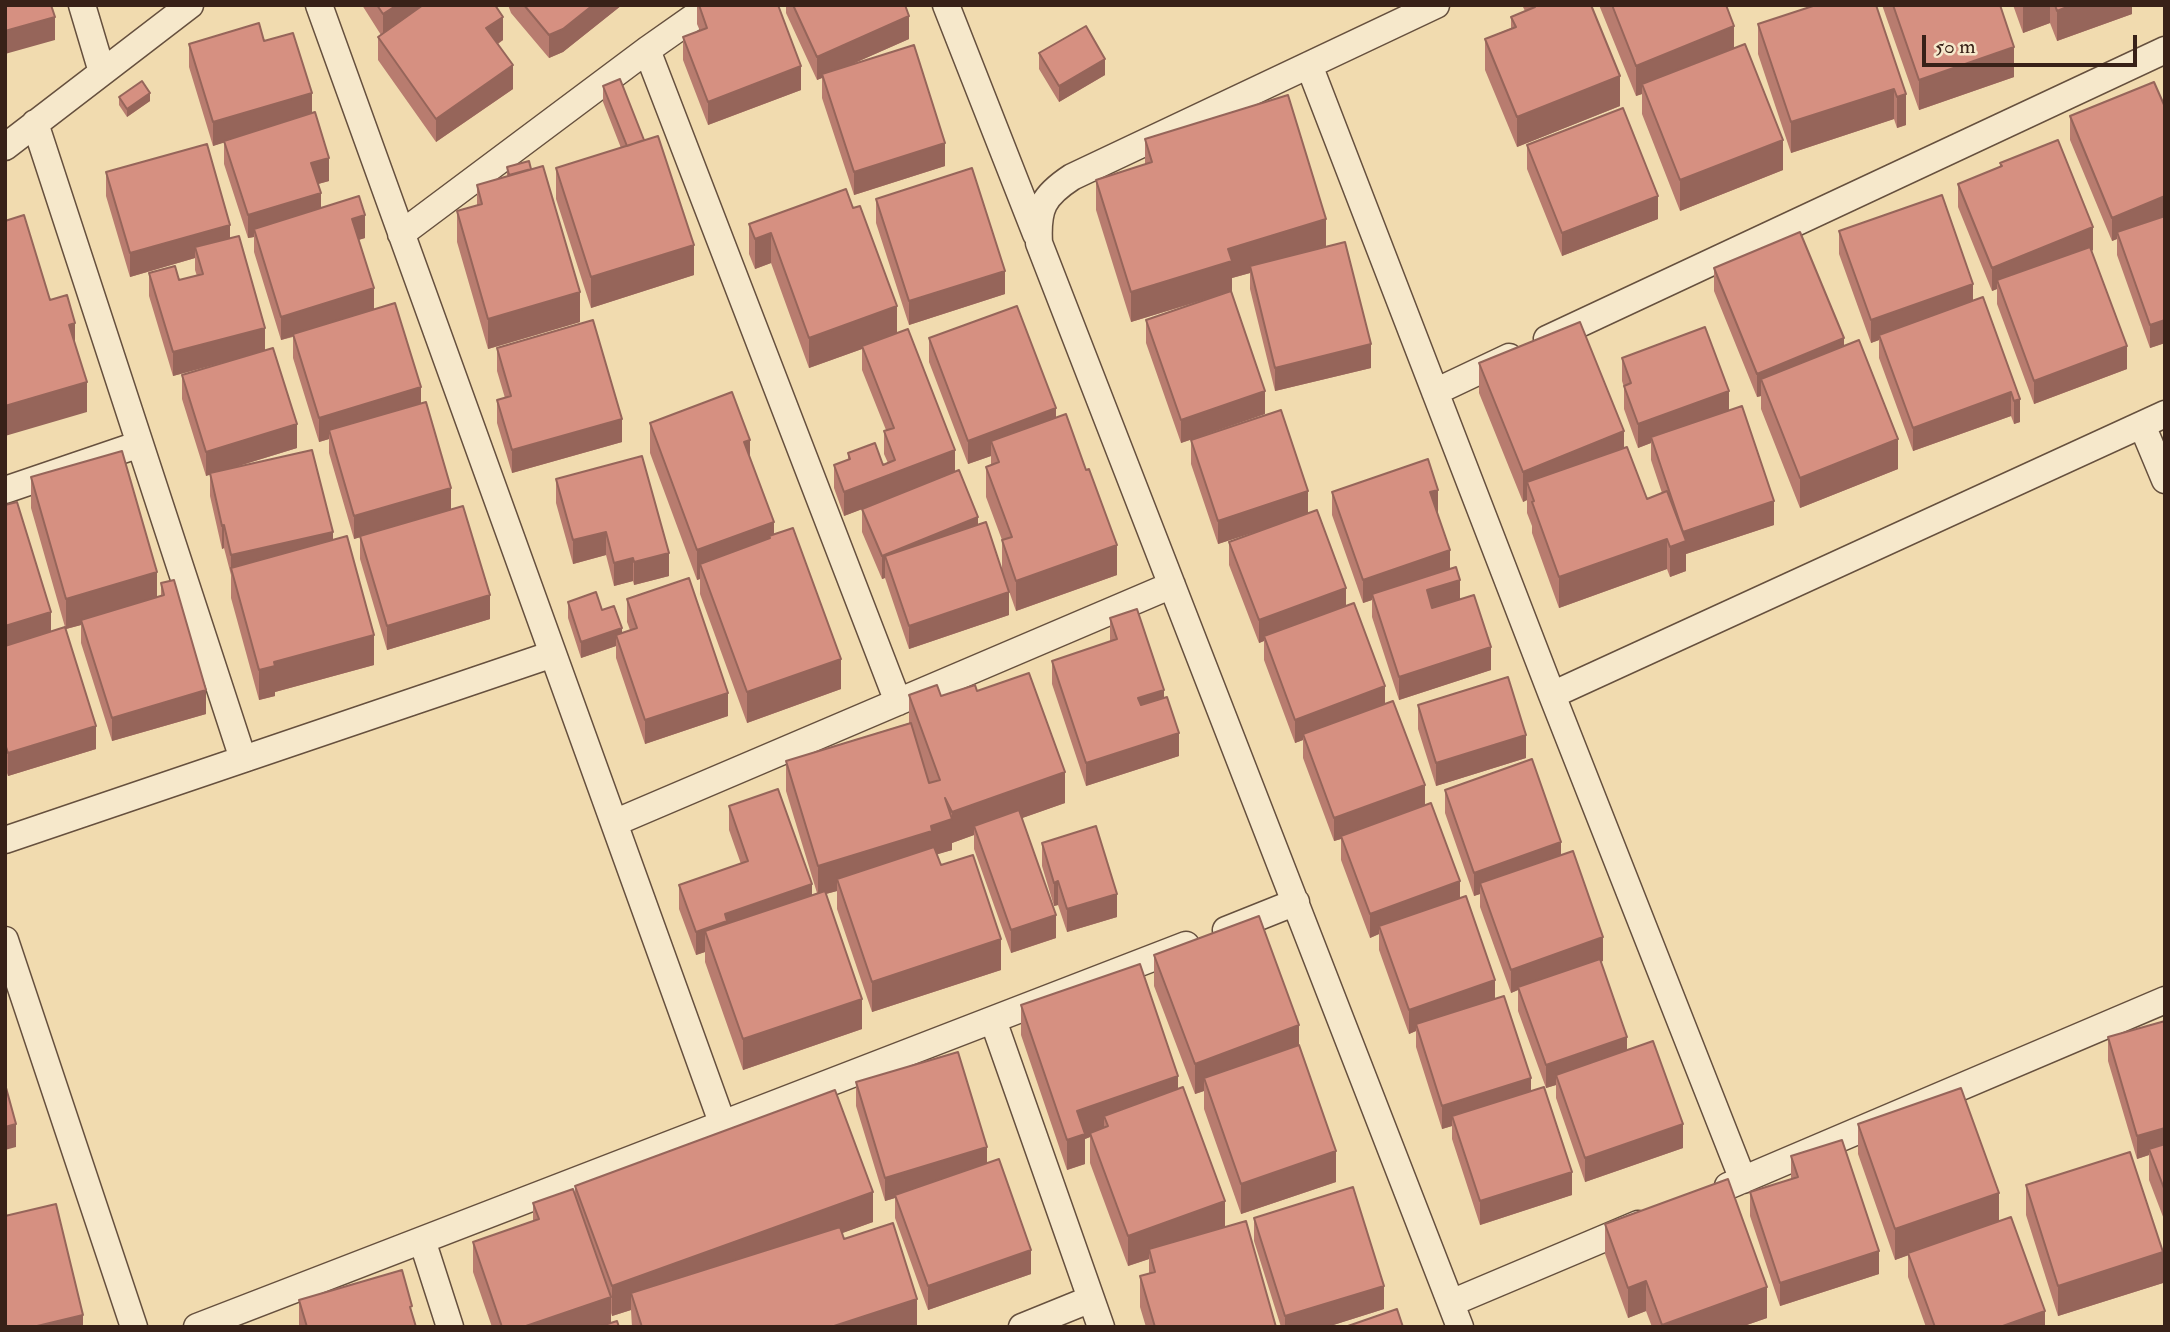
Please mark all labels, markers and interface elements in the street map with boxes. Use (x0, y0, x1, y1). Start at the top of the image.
scale bar (1925, 21, 2140, 65)
text: 50 m (1935, 33, 1976, 60)

